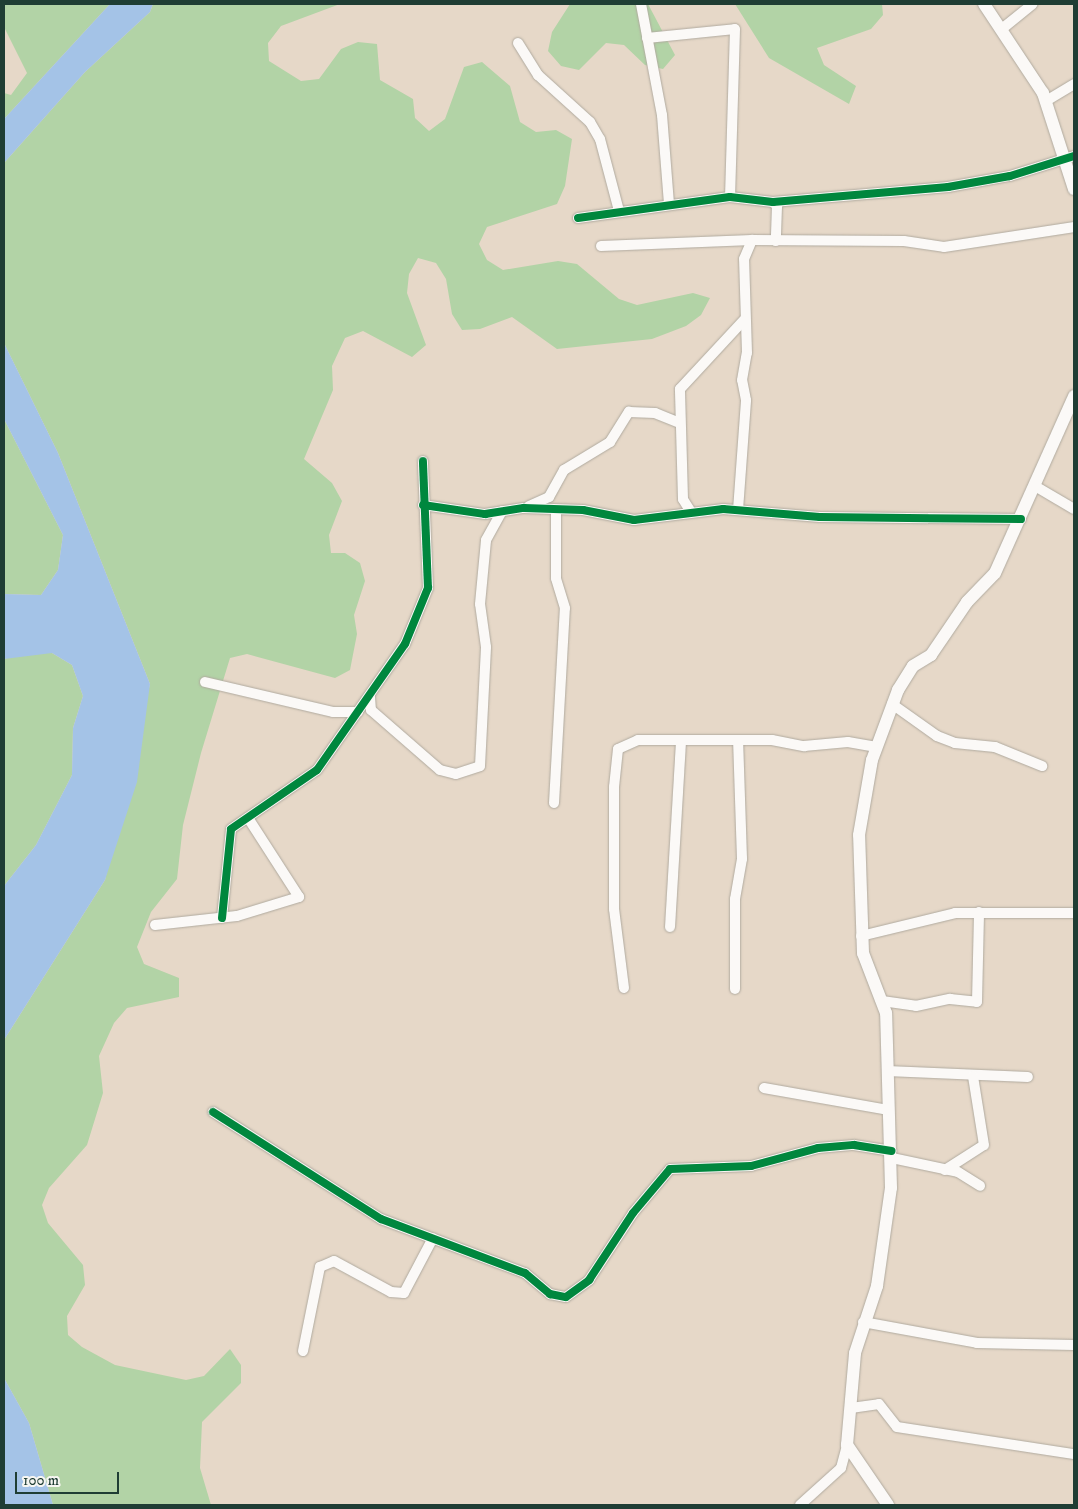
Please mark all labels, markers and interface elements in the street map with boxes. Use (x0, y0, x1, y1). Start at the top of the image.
scale bar (18, 1462, 121, 1494)
text: 100 m (23, 1471, 59, 1490)

